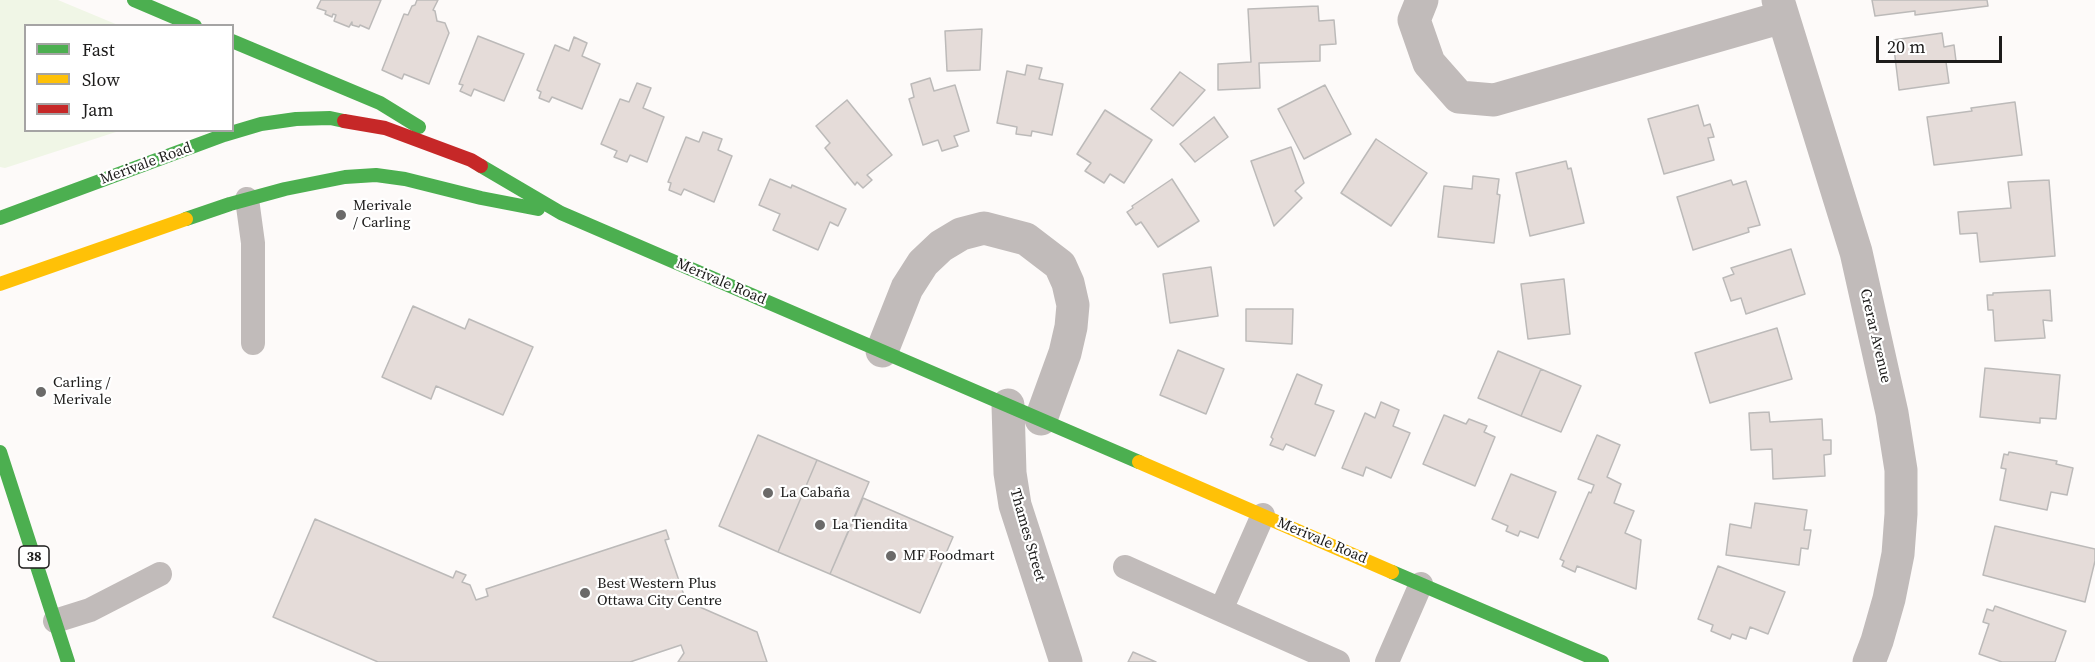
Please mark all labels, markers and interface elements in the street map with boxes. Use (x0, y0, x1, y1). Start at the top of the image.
legend (24, 24, 234, 132)
scale bar (1879, 24, 2005, 62)
text: 20 m (1887, 34, 1925, 59)
text: Fast (82, 37, 115, 62)
text: Slow (82, 67, 120, 92)
text: Jam (82, 97, 114, 122)
street label: Merivale Road (98, 139, 194, 189)
place label: Merivale / Carling (353, 197, 412, 232)
marker: Merivale / Carling (334, 208, 348, 222)
street label: Merivale Road (673, 255, 769, 309)
street label: Crerar Avenue (1855, 287, 1895, 385)
place label: Carling / Merivale (53, 374, 112, 409)
marker: Carling / Merivale (34, 385, 48, 399)
place label: La Cabaña (780, 484, 850, 502)
marker: La Cabaña (761, 486, 775, 500)
street label: Thames Street (1005, 487, 1049, 583)
street label: Merivale Road (1274, 514, 1370, 568)
place label: La Tiendita (832, 516, 908, 534)
marker: La Tiendita (813, 518, 827, 532)
road number: 38 (19, 546, 49, 568)
place label: MF Foodmart (903, 547, 994, 565)
marker: MF Foodmart (884, 549, 898, 563)
place label: Best Western Plus Ottawa City Centre (597, 575, 722, 610)
marker: Best Western Plus Ottawa City Centre (578, 586, 592, 600)

